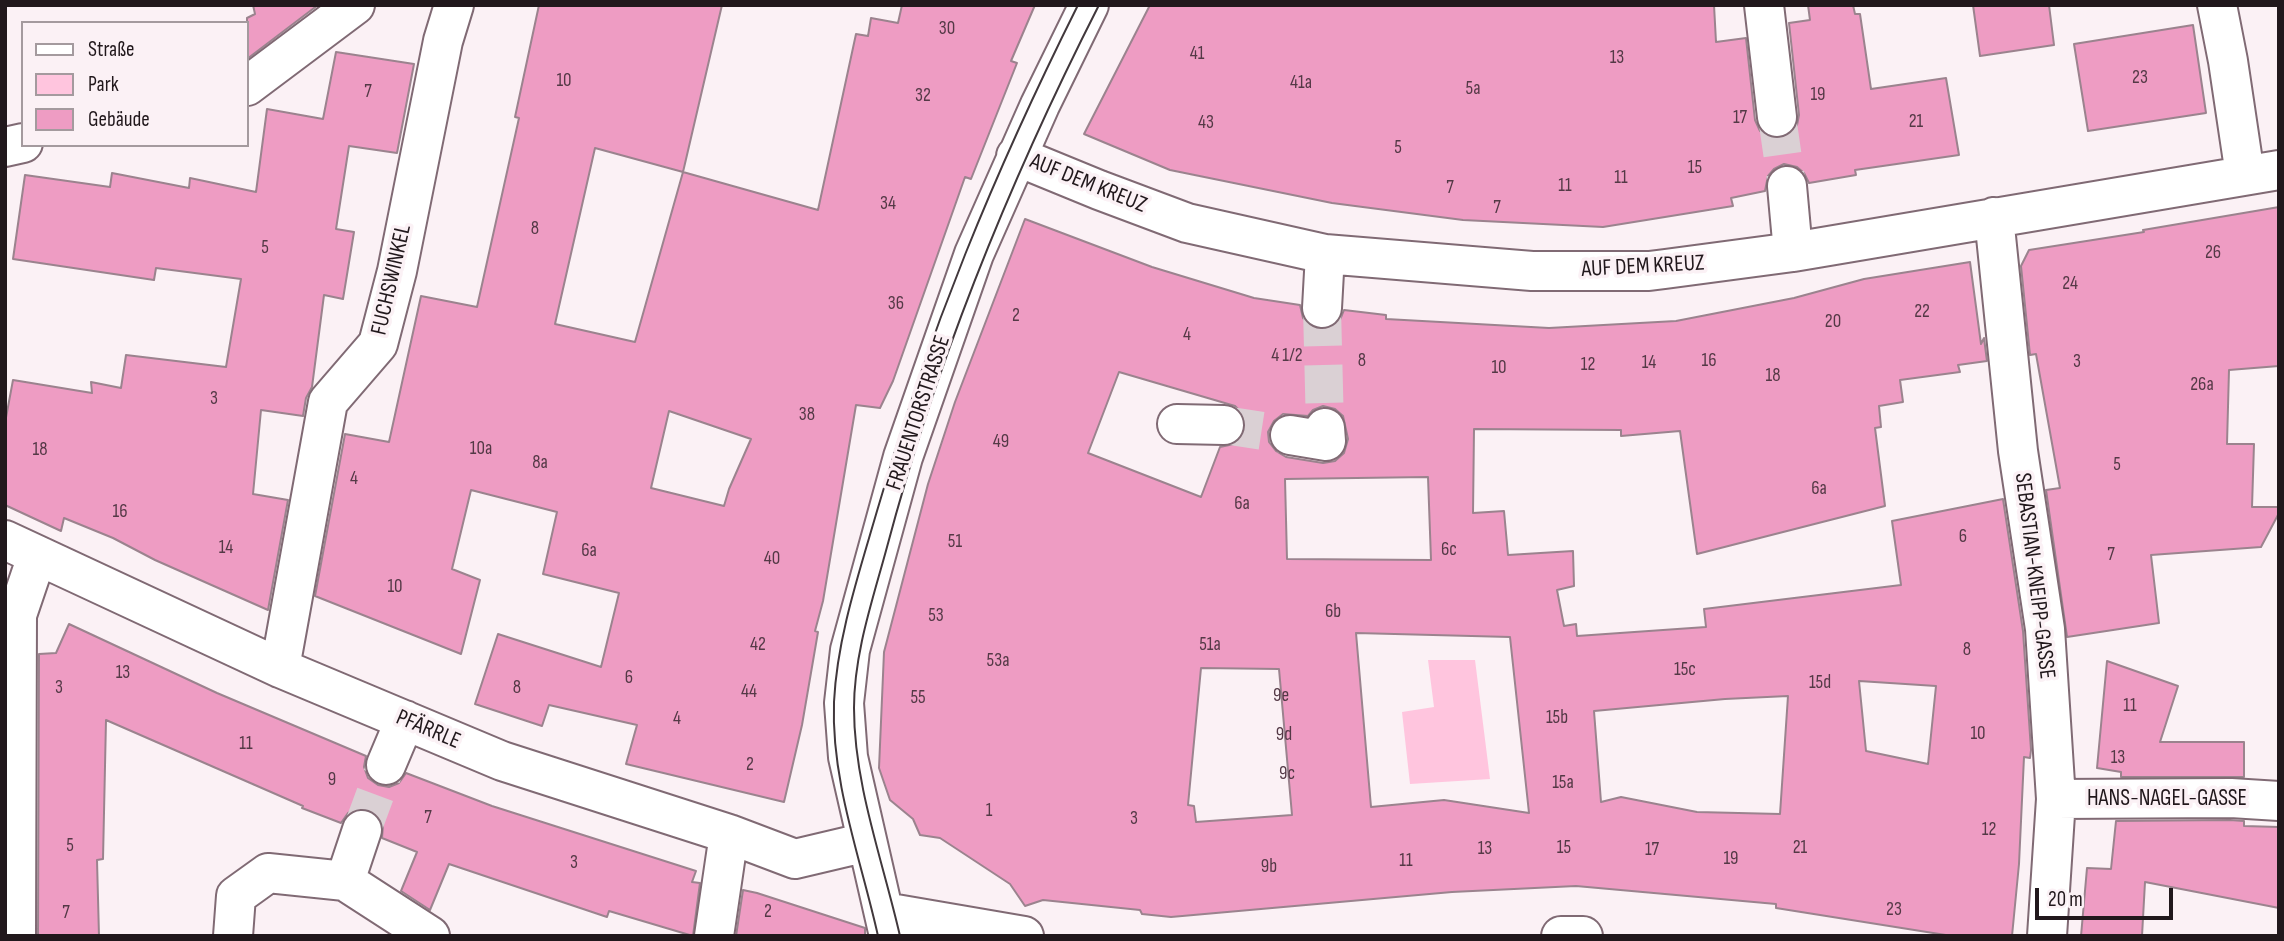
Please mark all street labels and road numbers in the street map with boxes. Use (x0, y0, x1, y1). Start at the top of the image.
street label: AUF DEM KREUZ (1026, 148, 1150, 220)
street label: FUCHSWINKEL (366, 222, 418, 338)
street label: AUF DEM KREUZ (1581, 250, 1705, 284)
street label: FRAUENTORSTRASSE (881, 332, 957, 494)
street label: SEBASTIAN-KNEIPP-GASSE (2008, 471, 2060, 681)
street label: PFÄRRLE (392, 704, 464, 756)
street label: HANS-NAGEL-GASSE (2087, 785, 2247, 813)

